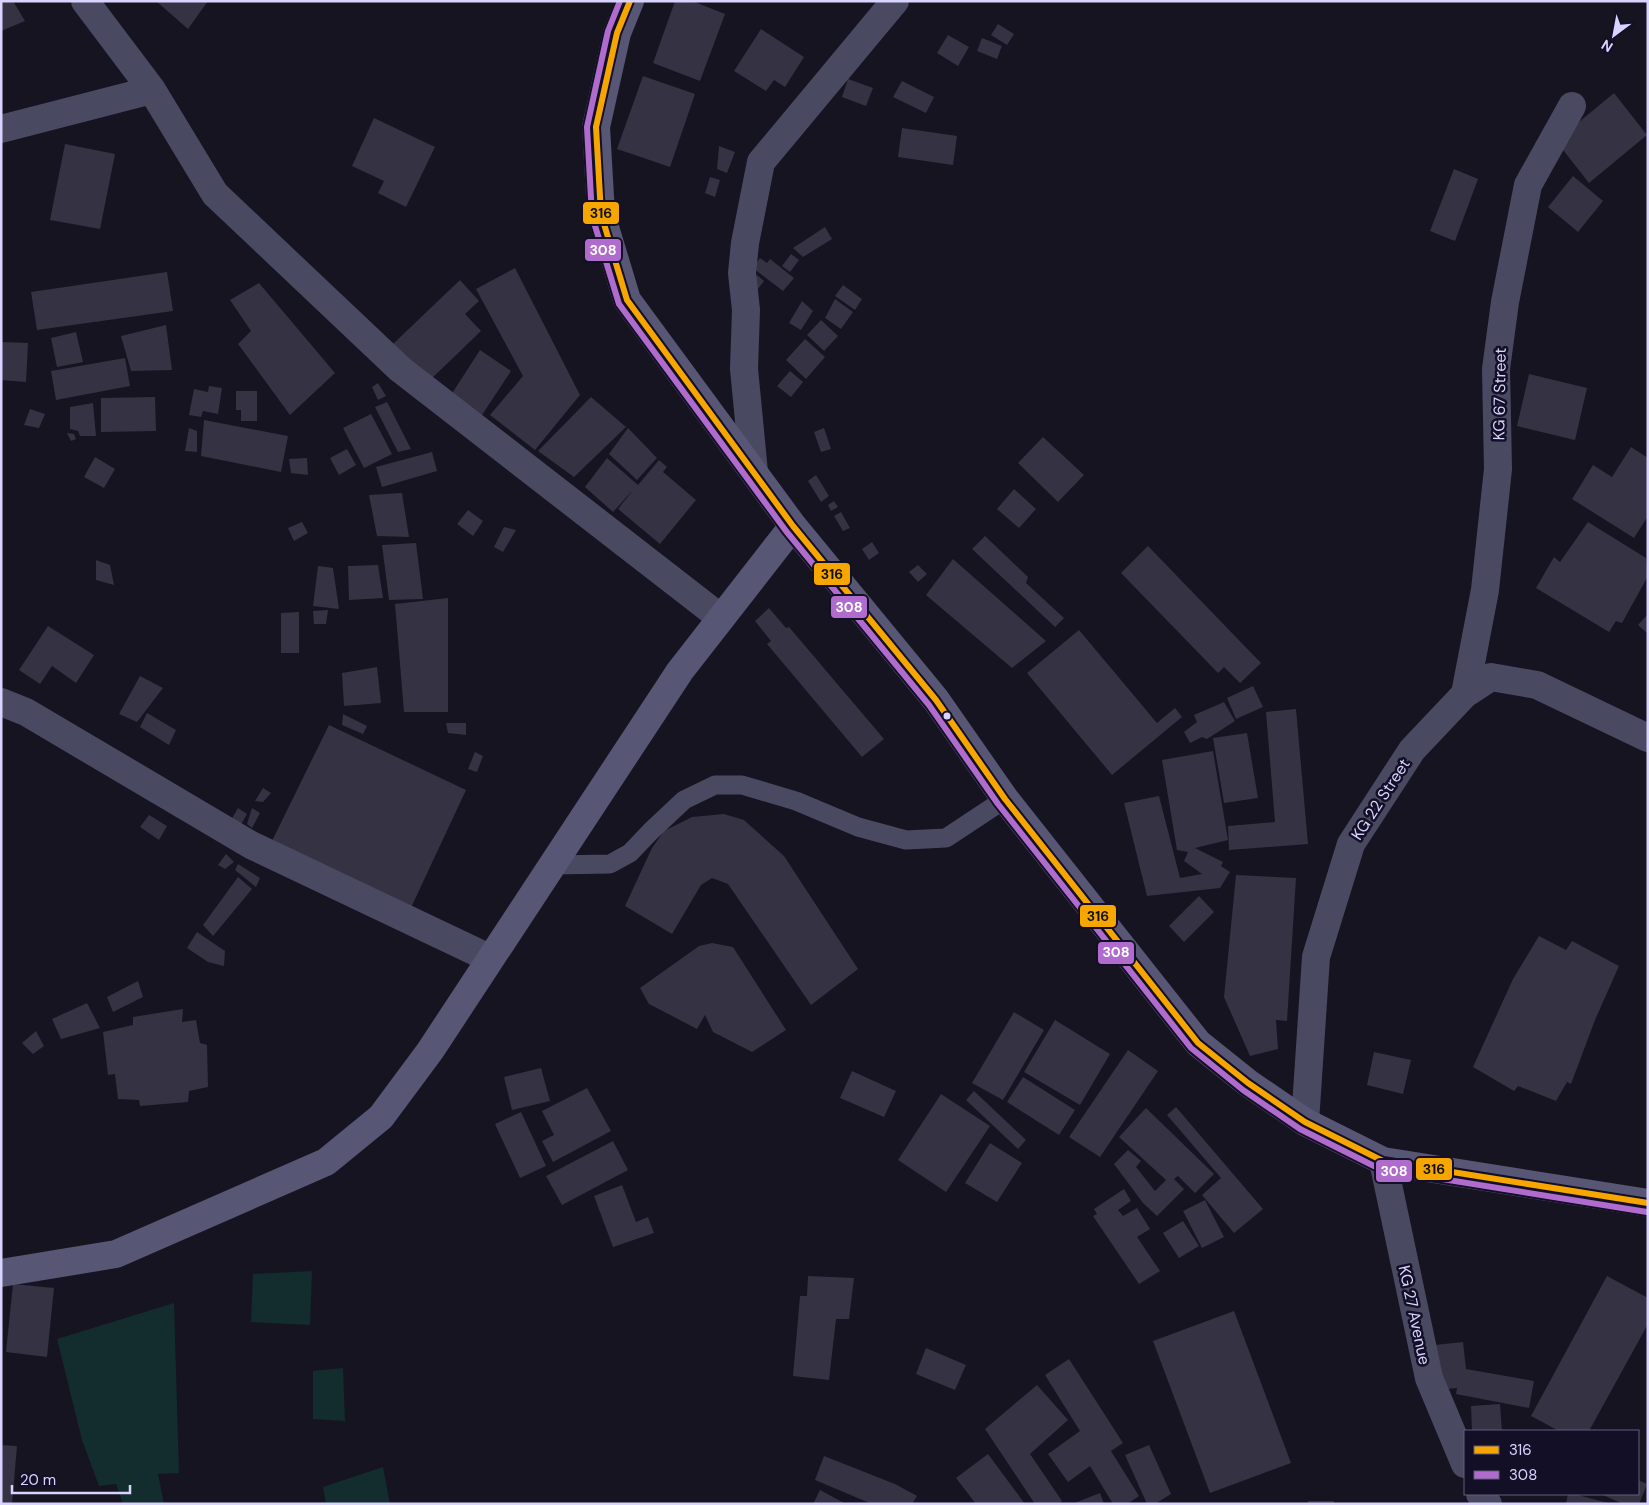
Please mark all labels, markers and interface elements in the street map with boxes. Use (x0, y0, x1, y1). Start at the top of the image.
north arrow (1589, 10, 1639, 60)
text: N (1598, 36, 1616, 56)
line badge: 316 (582, 201, 620, 225)
text: 316 (590, 204, 612, 222)
line badge: 308 (584, 238, 622, 262)
text: 308 (589, 241, 617, 259)
street label: KG 67 Street (1488, 347, 1511, 441)
line badge: 316 (813, 562, 851, 586)
text: 316 (821, 565, 843, 583)
line badge: 308 (830, 595, 868, 619)
text: 308 (835, 598, 863, 616)
unlabelled marker (942, 711, 952, 721)
street label: KG 22 Street (1346, 755, 1415, 844)
line badge: 316 (1079, 904, 1117, 928)
text: 316 (1087, 907, 1109, 925)
line badge: 308 (1097, 941, 1135, 965)
text: 308 (1102, 943, 1130, 961)
line badge: 316 (1415, 1157, 1453, 1181)
line badge: 308 (1375, 1159, 1413, 1183)
text: 316 (1423, 1160, 1445, 1178)
text: 308 (1380, 1162, 1408, 1180)
street label: KG 27 Avenue (1394, 1263, 1435, 1367)
legend (1464, 1430, 1639, 1495)
text: 316 (1509, 1440, 1532, 1460)
scale bar (12, 1462, 130, 1494)
text: 308 (1509, 1465, 1537, 1485)
text: 20 m (20, 1470, 56, 1490)

